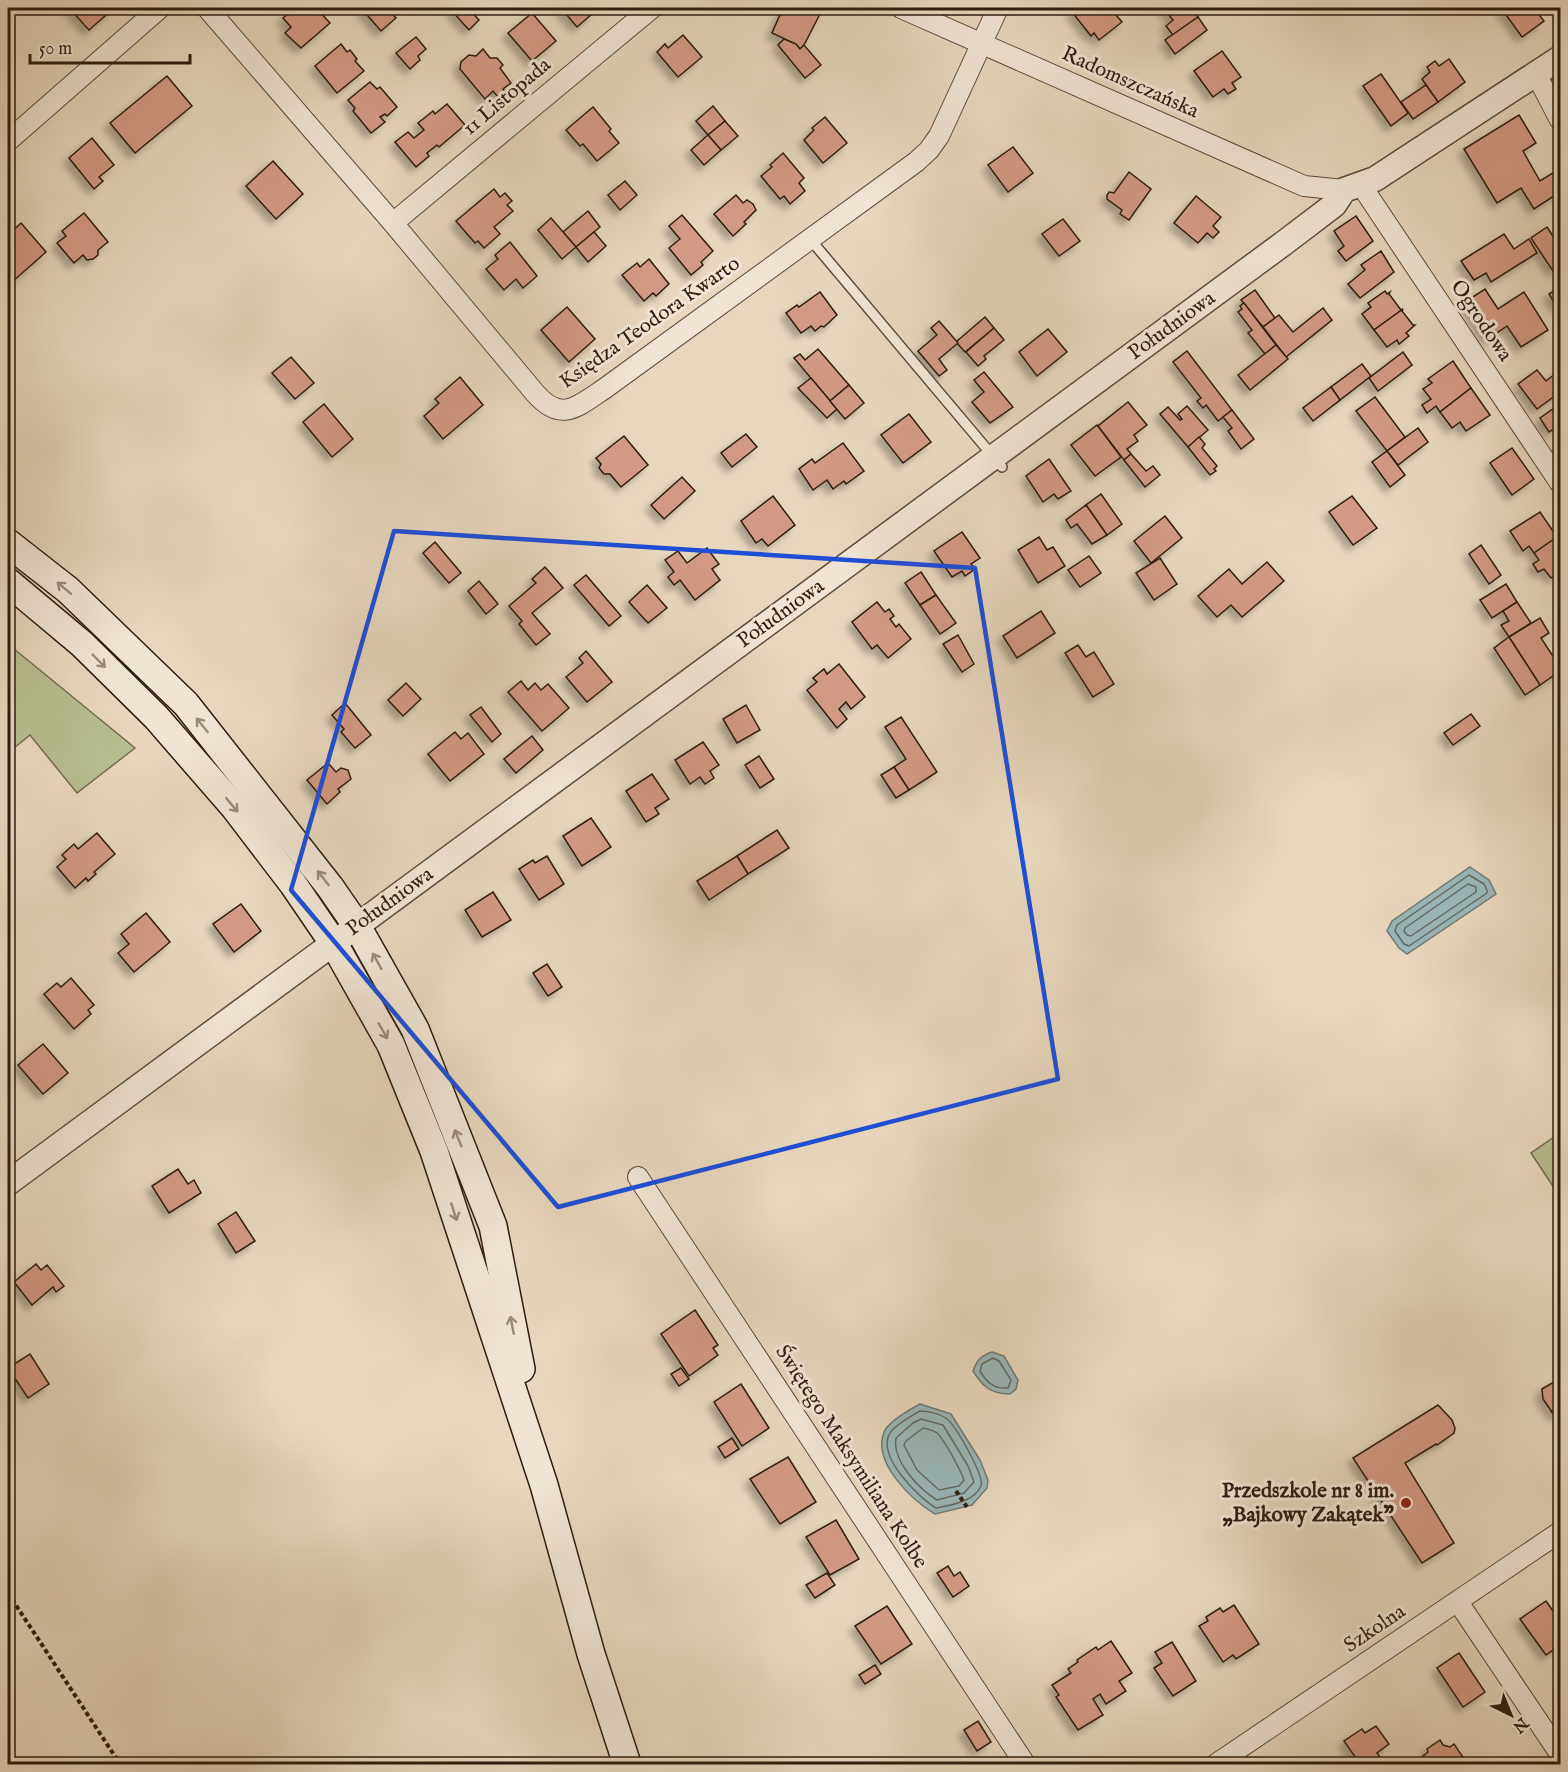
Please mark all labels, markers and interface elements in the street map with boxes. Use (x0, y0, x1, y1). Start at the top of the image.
scale bar (30, 27, 190, 65)
text: 50 m (39, 38, 72, 61)
street label: Radomszczańska (1057, 41, 1204, 126)
street label: 11 Listopada (457, 52, 558, 142)
street label: Księdza Teodora Kwarto (554, 250, 746, 396)
street label: Ogrodowa (1444, 275, 1519, 368)
street label: Południowa (1123, 285, 1222, 367)
street label: Południowa (732, 573, 831, 655)
one-way arrow (57, 581, 72, 595)
one-way arrow (92, 654, 107, 669)
one-way arrow (196, 718, 209, 734)
one-way arrow (225, 796, 238, 812)
street label: Południowa (341, 861, 440, 943)
one-way arrow (317, 871, 330, 887)
one-way arrow (371, 953, 383, 970)
one-way arrow (377, 1022, 389, 1039)
one-way arrow (452, 1129, 463, 1148)
one-way arrow (450, 1202, 461, 1221)
one-way arrow (506, 1315, 518, 1334)
street label: Świętego Maksymiliana Kolbe (768, 1339, 935, 1574)
place label: Przedszkole nr 8 im. „Bajkowy Zakątek” (1222, 1478, 1395, 1529)
marker: Przedszkole nr 8 im. „Bajkowy Zakątek” (1399, 1496, 1413, 1510)
street label: Szkolna (1339, 1598, 1412, 1659)
north arrow (1481, 1685, 1541, 1745)
text: N (1508, 1712, 1532, 1737)

